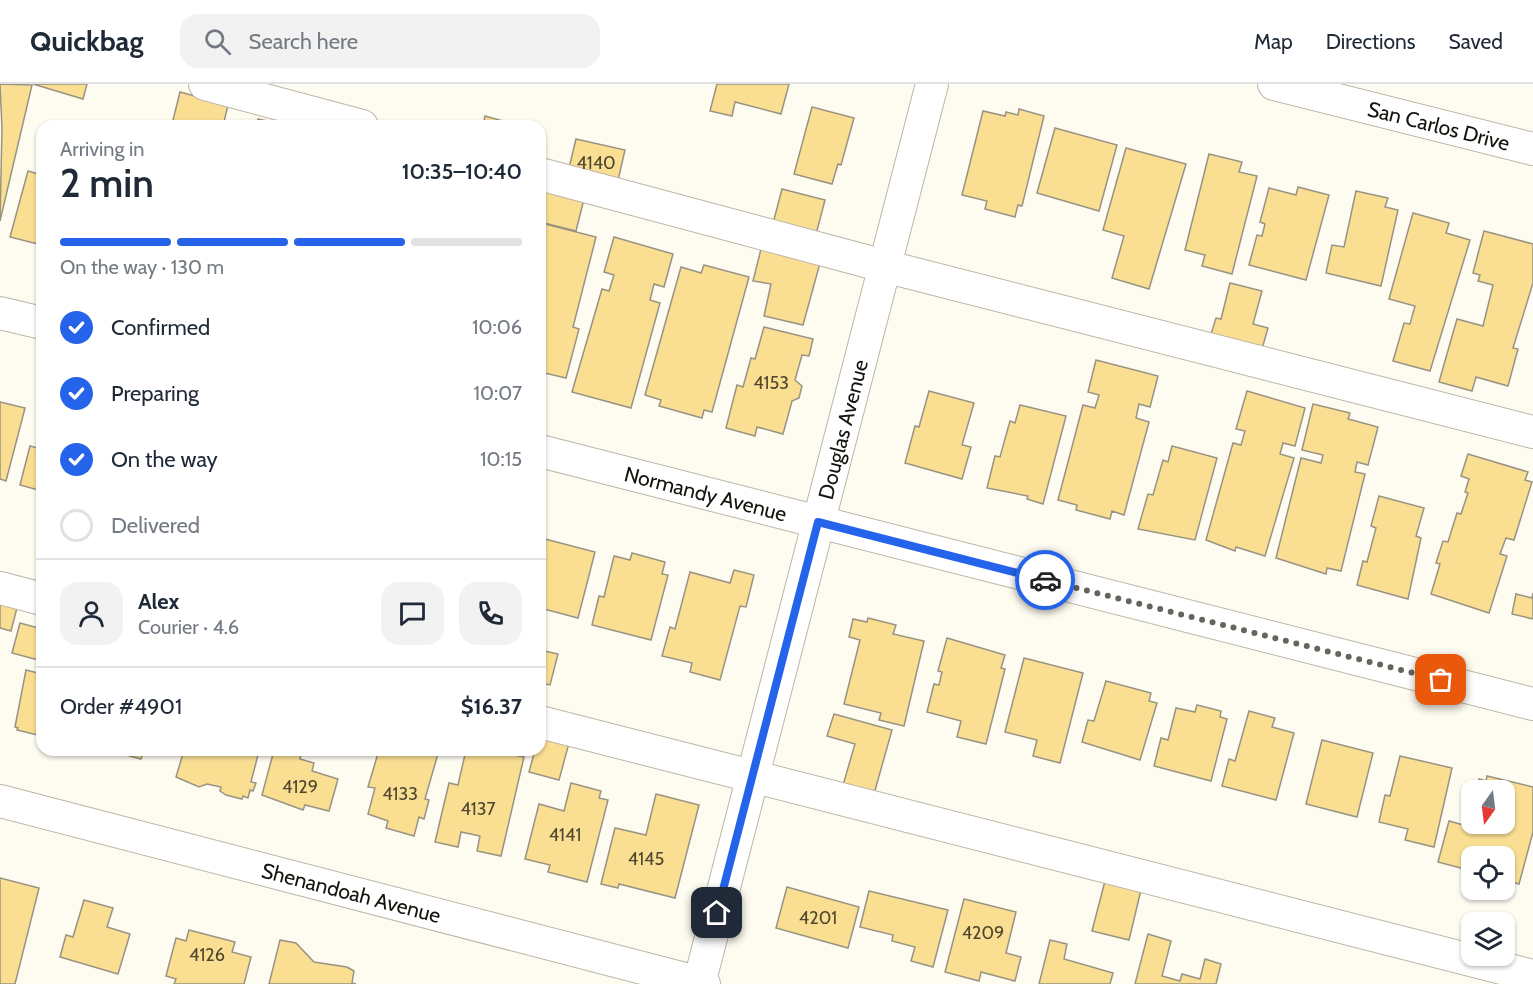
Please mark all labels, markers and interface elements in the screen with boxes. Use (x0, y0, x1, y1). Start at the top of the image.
search box (180, 14, 600, 68)
text: Quickbag (30, 24, 144, 58)
icon: search (201, 25, 234, 58)
text: Search here (249, 28, 358, 55)
text: Map (1254, 29, 1293, 54)
text: Directions (1326, 29, 1415, 54)
text: Saved (1448, 29, 1503, 54)
street label: San Carlos Drive (1365, 96, 1513, 155)
text: Arriving in (60, 137, 144, 161)
house number: 4140 (576, 152, 616, 174)
text: 10:35–10:40 (402, 158, 522, 185)
text: 2 min (60, 159, 154, 207)
text: On the way · 130 m (60, 255, 224, 279)
icon: check (60, 311, 93, 344)
text: Confirmed (111, 314, 210, 341)
text: 10:06 (472, 315, 522, 339)
street label: Douglas Avenue (813, 357, 873, 502)
house number: 4153 (753, 372, 789, 394)
icon: check (60, 377, 93, 410)
text: Preparing (111, 380, 199, 407)
text: 10:07 (474, 381, 522, 405)
icon: check (60, 443, 93, 476)
text: On the way (111, 446, 218, 473)
text: 10:15 (480, 447, 522, 471)
street label: Normandy Avenue (622, 461, 790, 526)
text: Delivered (111, 512, 200, 539)
courier (1015, 550, 1075, 610)
icon: car (1029, 564, 1062, 597)
button: person (60, 582, 123, 645)
button: chat (381, 582, 444, 645)
button: phone (459, 582, 522, 645)
text: Alex (138, 588, 179, 615)
text: Courier · 4.6 (138, 615, 239, 639)
pin (1415, 654, 1466, 705)
icon: bag (1424, 663, 1457, 696)
text: Order #4901 (60, 693, 182, 720)
text: $16.37 (461, 693, 522, 720)
house number: 4129 (282, 776, 318, 798)
north arrow (1461, 780, 1515, 834)
map controls (1461, 780, 1515, 966)
house number: 4133 (382, 783, 418, 805)
house number: 4137 (460, 798, 496, 820)
house number: 4141 (549, 824, 581, 846)
button: locate (1461, 846, 1515, 900)
house number: 4145 (628, 848, 664, 870)
street label: Shenandoah Avenue (259, 857, 444, 928)
pin (691, 887, 742, 938)
icon: home (700, 896, 733, 929)
house number: 4201 (799, 907, 837, 929)
button: layers (1461, 912, 1515, 966)
house number: 4209 (962, 922, 1004, 944)
house number: 4126 (189, 944, 225, 966)

